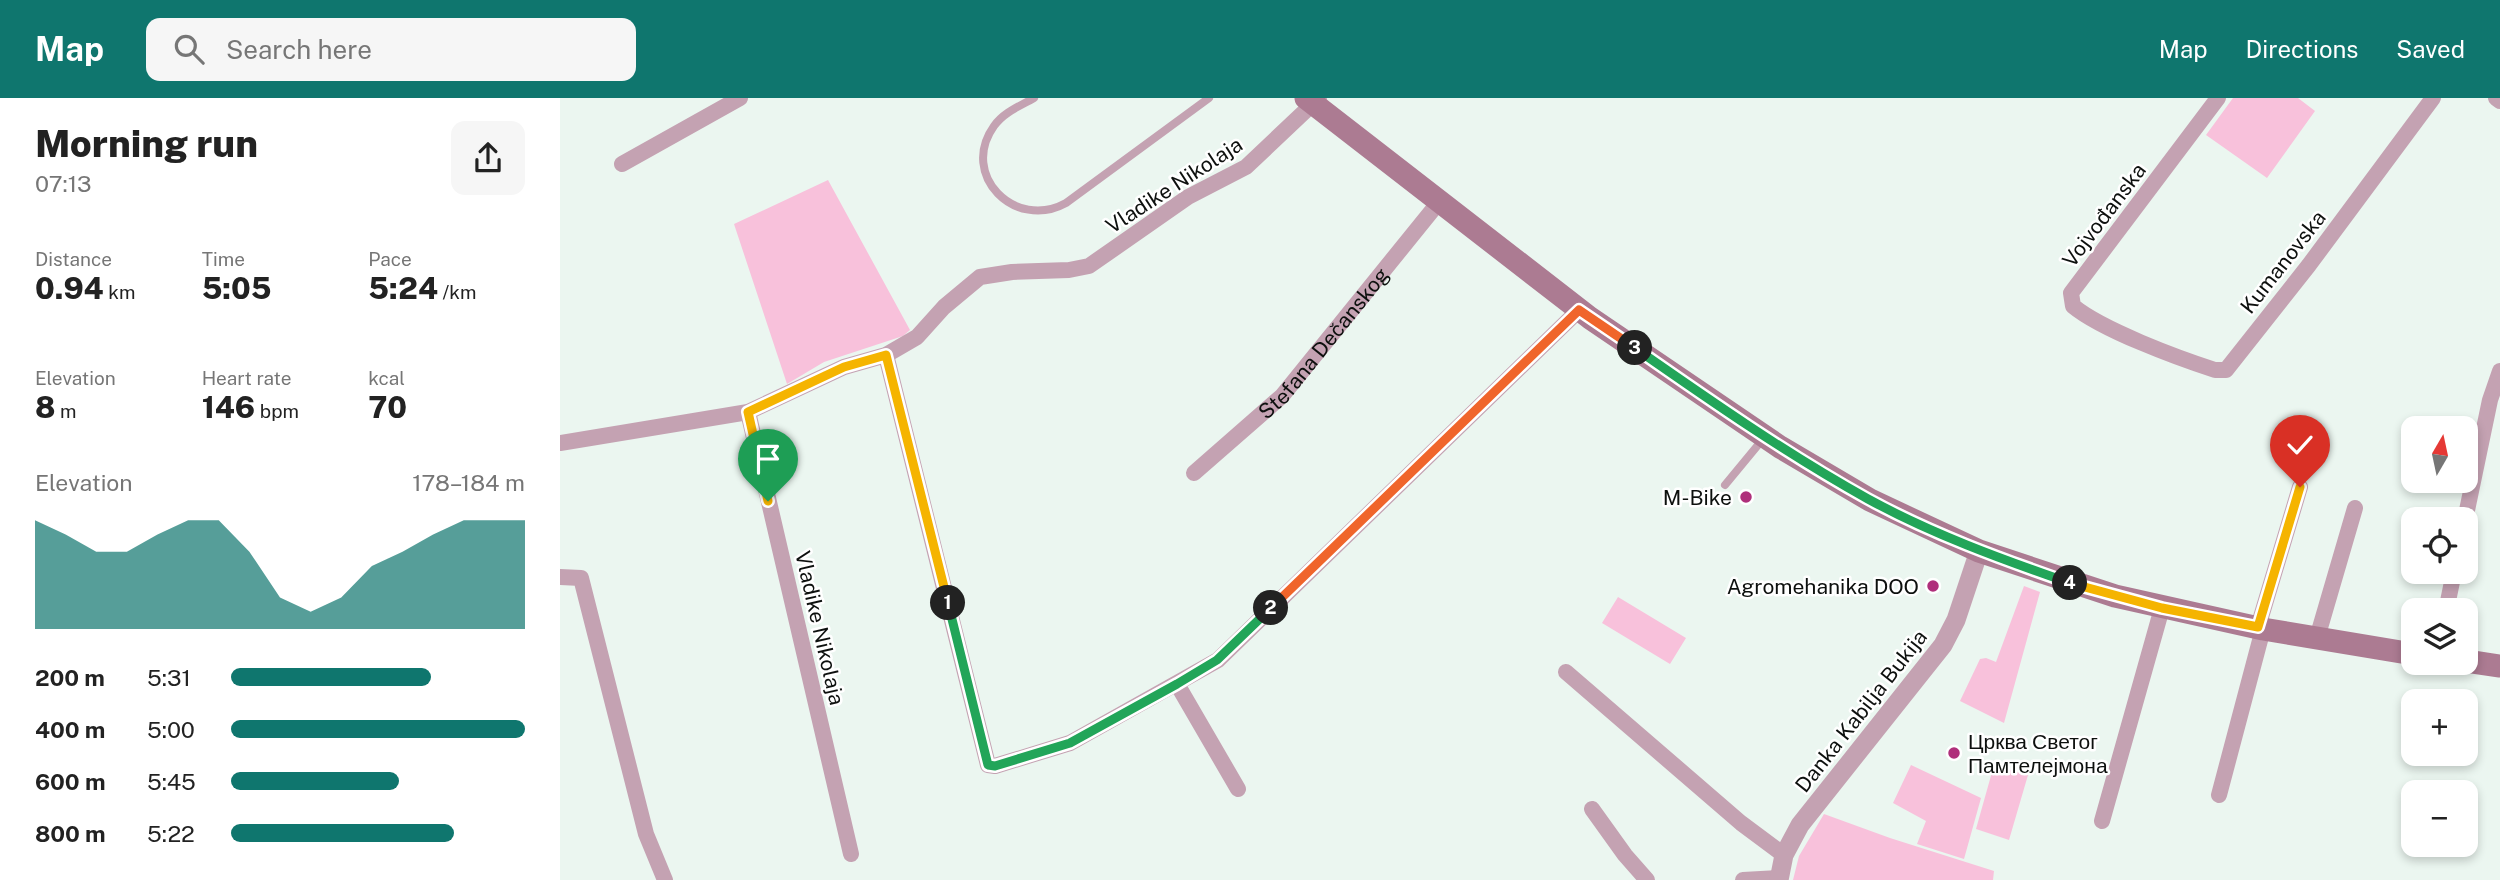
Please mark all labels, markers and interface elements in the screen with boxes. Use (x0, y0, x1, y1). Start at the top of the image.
search box (146, 18, 636, 81)
text: Map (35, 30, 104, 68)
icon: search (170, 30, 208, 68)
text: Search here (226, 34, 372, 65)
text: Map (2159, 35, 2208, 63)
text: Directions (2246, 35, 2358, 63)
text: Saved (2396, 35, 2465, 63)
text: Morning run (35, 121, 258, 166)
button: share (451, 121, 525, 195)
street label: Vladike Nikolaja (1101, 132, 1247, 238)
street label: Vojvođanska (2057, 158, 2151, 272)
text: 07:13 (35, 170, 92, 197)
street label: Kumanovska (2235, 206, 2331, 318)
text: Distance (35, 248, 112, 270)
text: Time (202, 248, 245, 270)
text: Pace (368, 248, 412, 270)
street label: Stefana Dečanskog (1253, 262, 1394, 424)
text: 0.94 (35, 270, 104, 306)
text: 5:05 (202, 270, 272, 306)
text: 5:24 (368, 270, 438, 306)
text: km (104, 281, 135, 303)
text: /km (438, 281, 476, 303)
pin: 3 (1618, 330, 1652, 366)
text: 3 (1628, 336, 1641, 358)
text: Elevation (35, 367, 116, 389)
text: Heart rate (202, 367, 291, 389)
text: kcal (368, 367, 405, 389)
text: 8 (35, 389, 55, 425)
text: 146 (202, 389, 255, 425)
text: 70 (368, 389, 407, 425)
text: m (55, 400, 77, 422)
text: bpm (255, 400, 299, 422)
pin (2270, 415, 2330, 487)
north arrow (2401, 416, 2478, 494)
map controls (2401, 416, 2478, 857)
icon: check (2281, 426, 2319, 464)
pin (738, 429, 798, 501)
icon: arrive (749, 440, 787, 478)
text: Elevation (35, 469, 133, 496)
text: 178–184 m (412, 469, 525, 496)
place label: M-Bike (1663, 485, 1732, 510)
marker: M-Bike (1738, 489, 1754, 505)
button: locate (2401, 507, 2478, 584)
street label: Vladike Nikolaja (790, 548, 850, 708)
pin: 4 (2052, 566, 2088, 601)
text: 4 (2063, 571, 2076, 593)
place label: Agromehanika DOO (1727, 574, 1919, 599)
marker: Agromehanika DOO (1925, 578, 1941, 594)
pin: 1 (930, 586, 966, 620)
pin: 2 (1254, 590, 1288, 626)
text: 1 (943, 591, 952, 613)
text: 2 (1264, 596, 1277, 618)
button: layers (2401, 598, 2478, 675)
street label: Danka Kabilja Bukija (1790, 625, 1932, 797)
text: 200 m (35, 664, 105, 691)
text: 5:31 (147, 664, 191, 691)
button: + (2401, 689, 2478, 766)
text: 400 m (35, 716, 105, 743)
text: 5:00 (147, 716, 195, 743)
place label: Црква Светог Памтелејмона (1968, 729, 2108, 778)
marker: Црква Светог Памтелејмона (1946, 745, 1962, 761)
text: 600 m (35, 768, 105, 795)
text: 5:45 (147, 768, 196, 795)
button: − (2401, 780, 2478, 857)
text: 800 m (35, 820, 106, 847)
text: 5:22 (147, 820, 195, 847)

